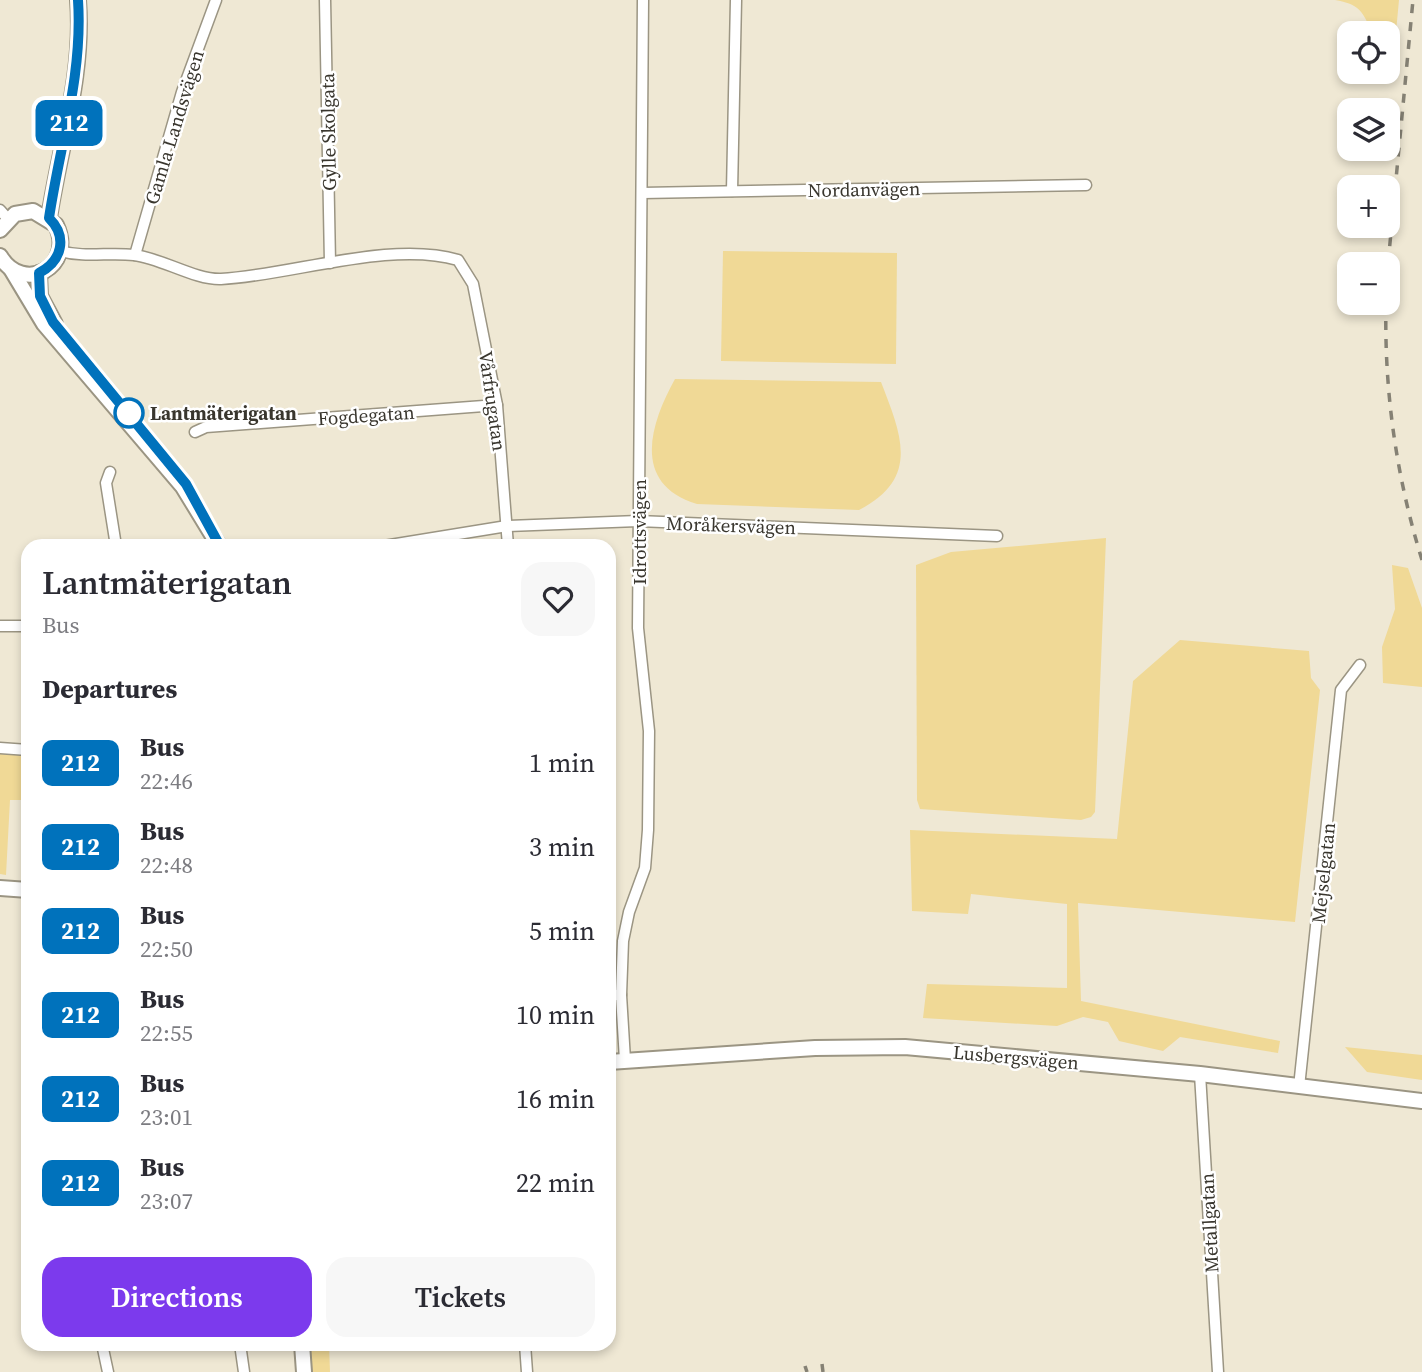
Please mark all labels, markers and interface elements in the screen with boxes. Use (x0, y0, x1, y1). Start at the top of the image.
map controls (1337, 21, 1400, 315)
button: locate (1337, 21, 1400, 84)
street label: Gamla Landsvägen (138, 47, 210, 207)
street label: Gylle Skolgata (314, 72, 342, 191)
button: layers (1337, 98, 1400, 161)
line badge: 212 (29, 100, 109, 146)
text: 212 (49, 106, 89, 139)
street label: Nordanvägen (807, 175, 921, 203)
button: + (1337, 175, 1400, 238)
button: − (1337, 252, 1400, 315)
street label: Vårfrugatan (473, 349, 513, 453)
marker: Lantmäterigatan (114, 398, 144, 428)
street label: Fogdegatan (317, 399, 415, 431)
place label: Lantmäterigatan (150, 400, 297, 426)
street label: Idrottsvägen (626, 479, 652, 585)
street label: Moråkersvägen (666, 510, 796, 540)
text: Lantmäterigatan (42, 560, 292, 605)
button: heart (521, 562, 595, 636)
text: Bus (42, 609, 79, 641)
text: Departures (42, 671, 177, 707)
text: Bus (140, 729, 184, 765)
text: 1 min (529, 745, 595, 781)
text: 212 (61, 746, 100, 779)
text: 22:46 (140, 765, 193, 797)
text: Bus (140, 813, 184, 849)
street label: Mejselgatan (1305, 821, 1341, 925)
text: 3 min (529, 829, 595, 865)
text: 212 (61, 830, 100, 863)
text: 22:48 (140, 849, 193, 881)
text: Bus (140, 897, 184, 933)
text: 5 min (529, 913, 595, 949)
text: 212 (61, 914, 100, 947)
text: 22:50 (140, 933, 193, 965)
text: Bus (140, 981, 184, 1017)
text: 10 min (516, 997, 595, 1033)
text: 212 (61, 998, 100, 1031)
text: 22:55 (140, 1017, 193, 1049)
street label: Lusbergsvägen (952, 1039, 1080, 1075)
text: Bus (140, 1065, 184, 1101)
text: 16 min (516, 1081, 595, 1117)
text: 212 (61, 1082, 100, 1115)
text: 23:01 (140, 1101, 193, 1133)
text: Bus (140, 1149, 184, 1185)
text: 22 min (516, 1165, 595, 1201)
text: 212 (61, 1166, 100, 1199)
street label: Metallgatan (1193, 1172, 1225, 1274)
text: 23:07 (140, 1185, 193, 1217)
button: Directions (42, 1257, 312, 1337)
button: Tickets (326, 1257, 595, 1337)

